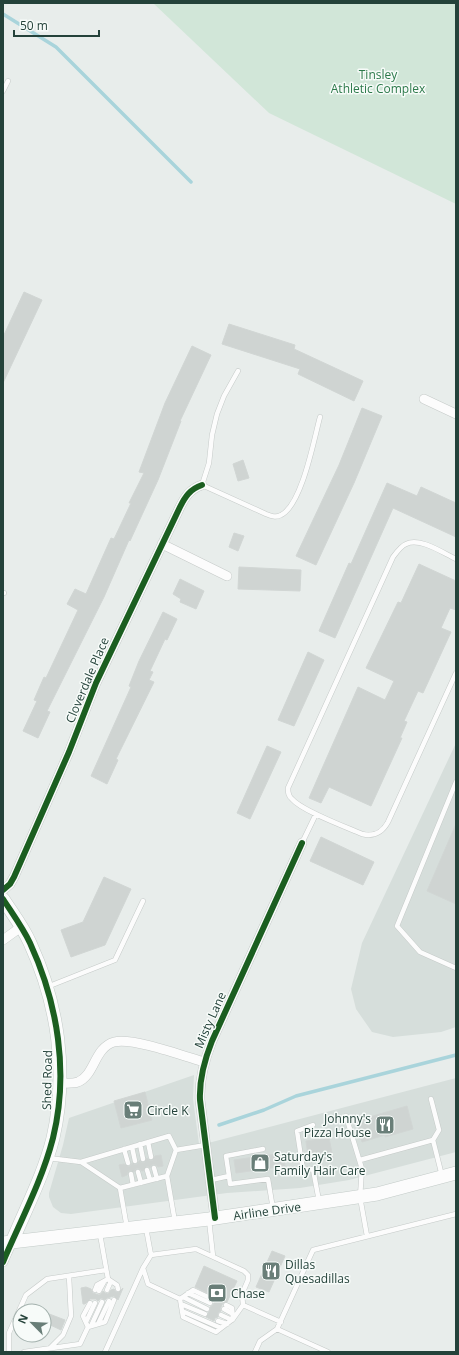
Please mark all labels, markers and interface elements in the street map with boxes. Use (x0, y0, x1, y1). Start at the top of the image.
scale bar (14, 12, 99, 38)
text: 50 m (20, 17, 48, 34)
park label: Tinsley Athletic Complex (331, 66, 426, 97)
street label: Cloverdale Place (61, 634, 113, 726)
street label: Misty Lane (190, 989, 230, 1051)
street label: Shed Road (38, 1050, 56, 1110)
supermarket icon: Circle K (122, 1099, 144, 1121)
place label: Circle K (147, 1102, 189, 1119)
place label: Johnny's Pizza House (304, 1110, 371, 1141)
restaurant icon: Johnny's Pizza House (374, 1114, 396, 1136)
place label: Saturday's Family Hair Care (274, 1148, 366, 1179)
shop icon: Saturday's Family Hair Care (249, 1152, 271, 1174)
street label: Airline Drive (232, 1198, 302, 1224)
place label: Dillas Quesadillas (285, 1256, 350, 1287)
restaurant icon: Dillas Quesadillas (260, 1260, 282, 1282)
bank icon: Chase (206, 1282, 228, 1304)
place label: Chase (231, 1285, 265, 1302)
north arrow (12, 1303, 52, 1343)
text: N (14, 1312, 31, 1326)

